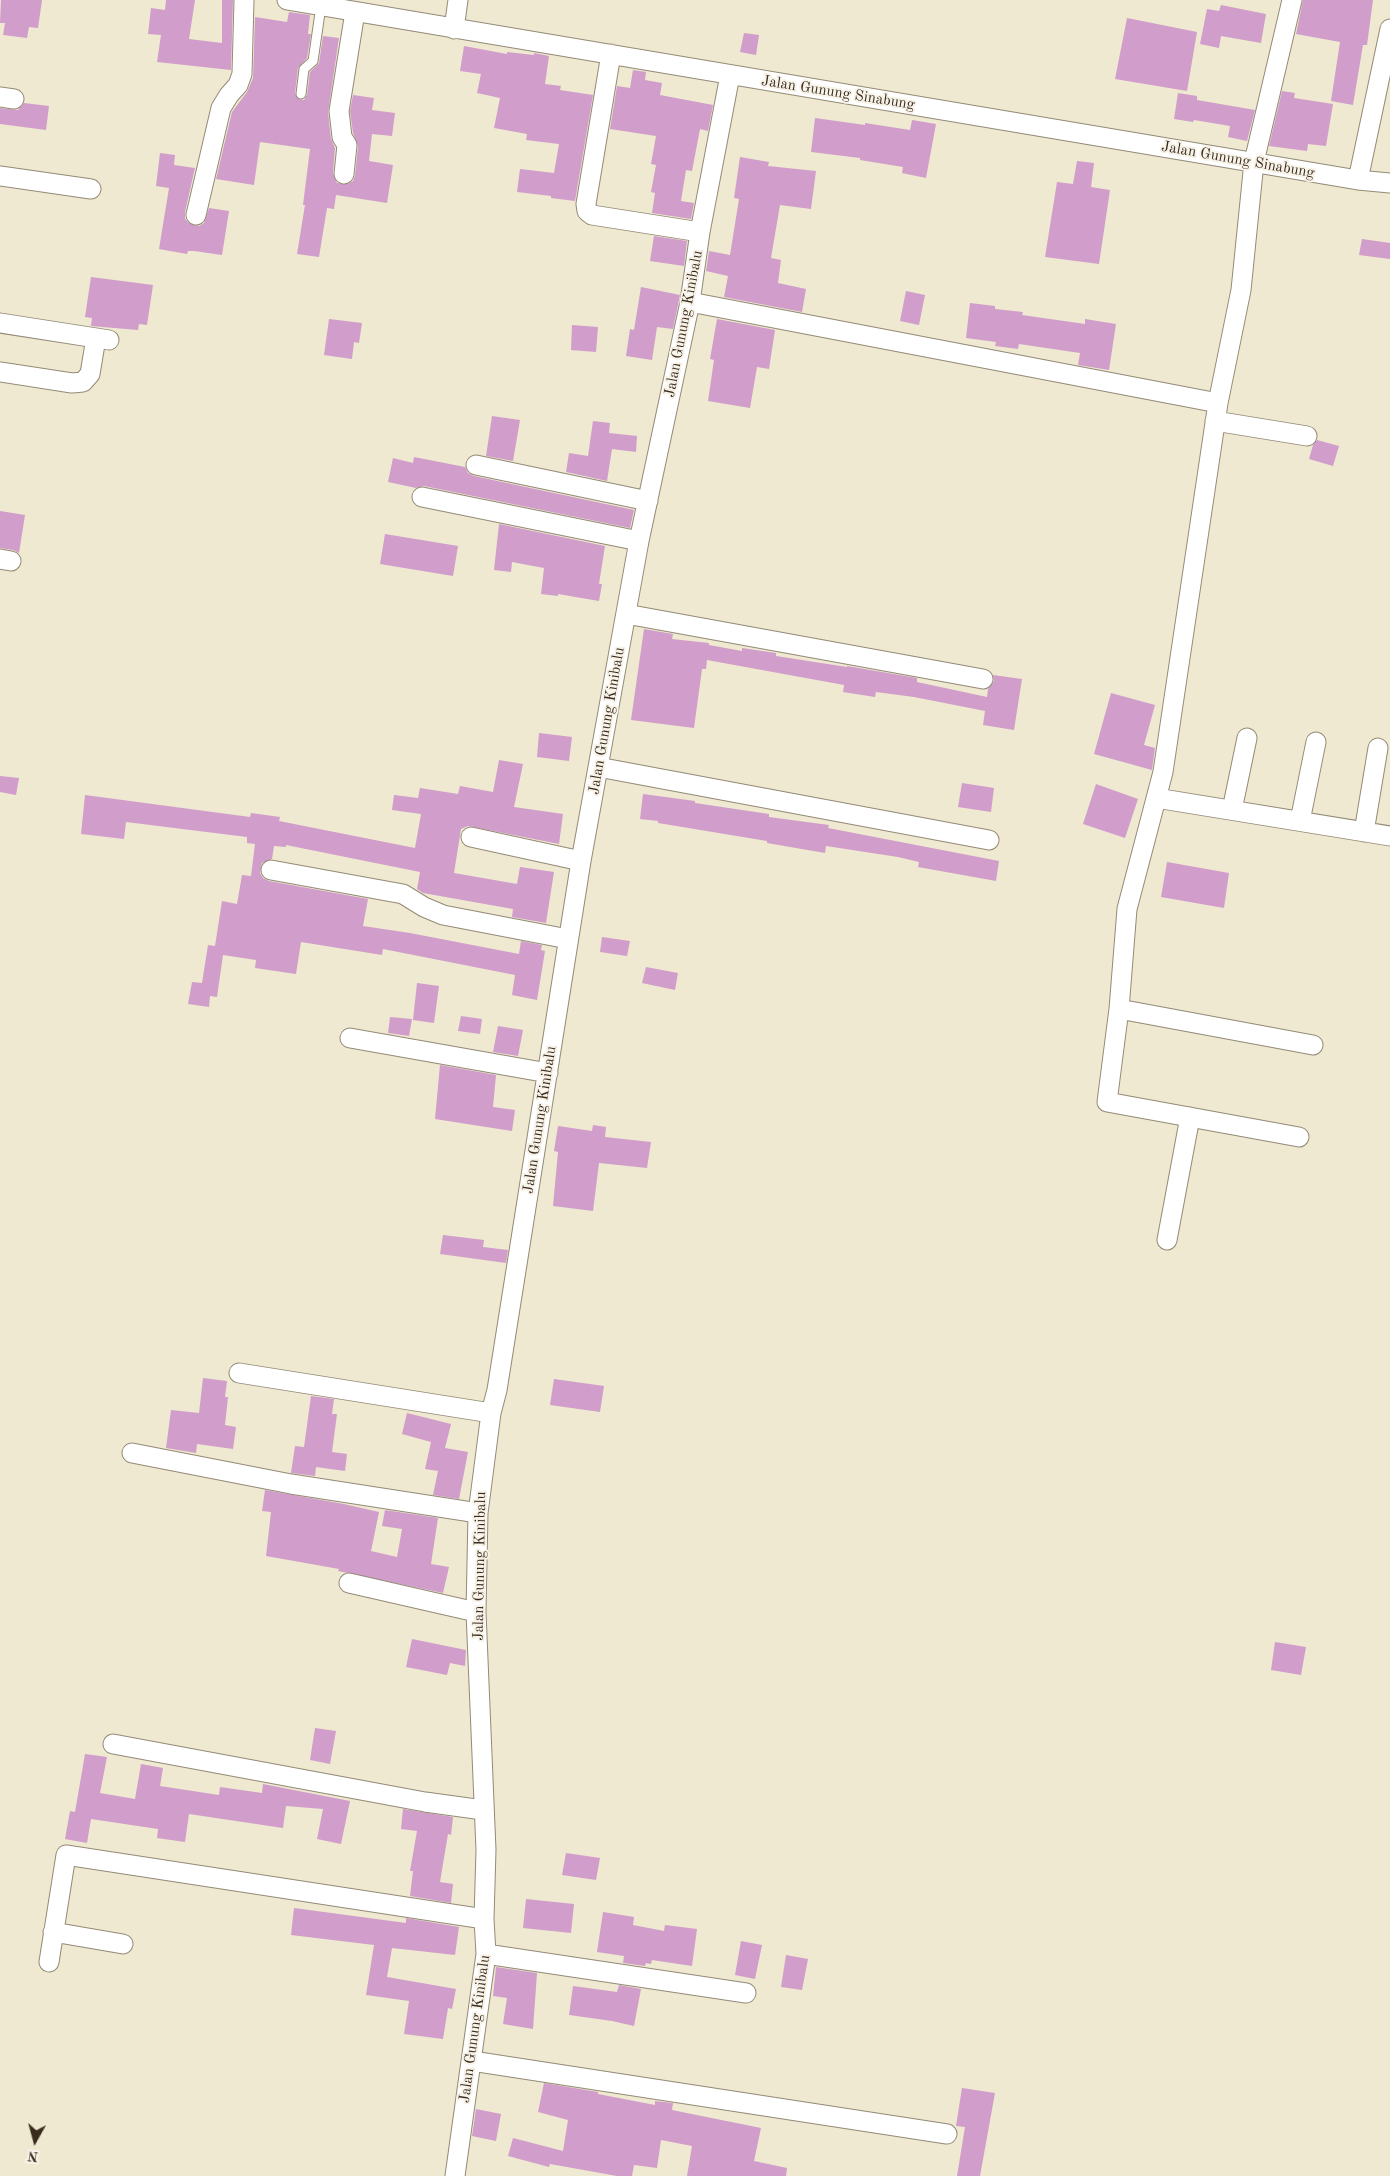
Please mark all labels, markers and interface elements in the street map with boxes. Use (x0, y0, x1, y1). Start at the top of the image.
street label: Jalan Gunung Sinabung (760, 72, 916, 114)
street label: Jalan Gunung Sinabung (1160, 138, 1316, 182)
street label: Jalan Gunung Kinibalu (661, 249, 707, 399)
street label: Jalan Gunung Kinibalu (585, 646, 629, 796)
street label: Jalan Gunung Kinibalu (519, 1045, 561, 1195)
street label: Jalan Gunung Kinibalu (470, 1491, 490, 1641)
street label: Jalan Gunung Kinibalu (456, 1954, 494, 2104)
north arrow (10, 2116, 60, 2166)
text: N (27, 2148, 39, 2163)

